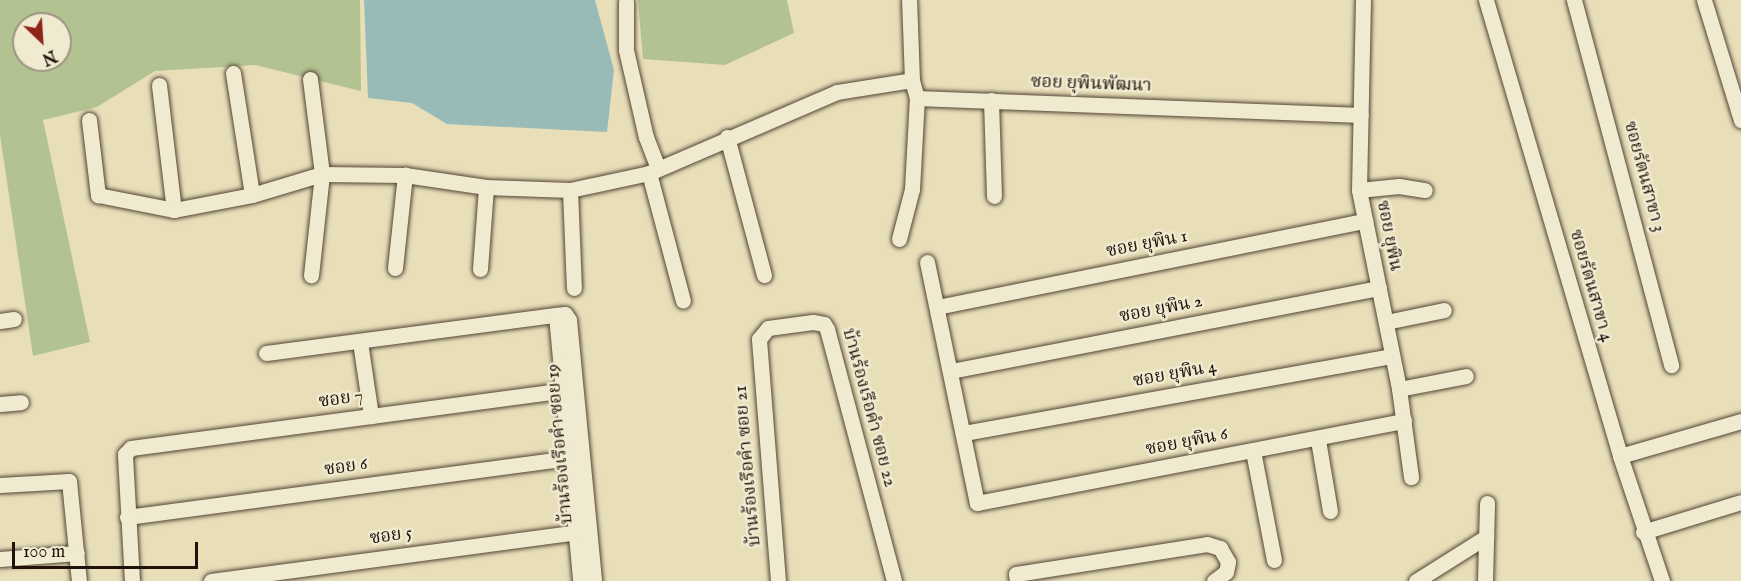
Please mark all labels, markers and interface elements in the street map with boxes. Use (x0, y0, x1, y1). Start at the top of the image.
north arrow (12, 12, 72, 72)
text: N (38, 45, 59, 68)
street label: ซอย ยุพินพัฒนา (1030, 72, 1152, 98)
street label: ซอยรัตนสาขา 3 (1618, 119, 1668, 235)
street label: ซอย ยุพิน (1371, 199, 1405, 273)
street label: ซอย ยุพิน 1 (1105, 227, 1189, 263)
street label: ซอยรัตนสาขา 4 (1564, 227, 1616, 345)
street label: ซอย ยุพิน 2 (1118, 291, 1204, 329)
street label: บ้านร้องเรือคำ ซอย 22 (836, 326, 900, 490)
street label: ซอย ยุพิน 4 (1132, 357, 1218, 393)
street label: บ้านร้องเรือคำ ซอย 19 (543, 363, 579, 525)
street label: บ้านร้องเรือคำ ซอย 21 (731, 385, 767, 547)
street label: ซอย 7 (317, 386, 365, 414)
street label: ซอย ยุพิน 6 (1144, 424, 1230, 462)
street label: ซอย 6 (323, 454, 369, 482)
street label: ซอย 5 (368, 523, 414, 551)
scale bar (15, 530, 201, 568)
text: 100 m (23, 541, 65, 564)

